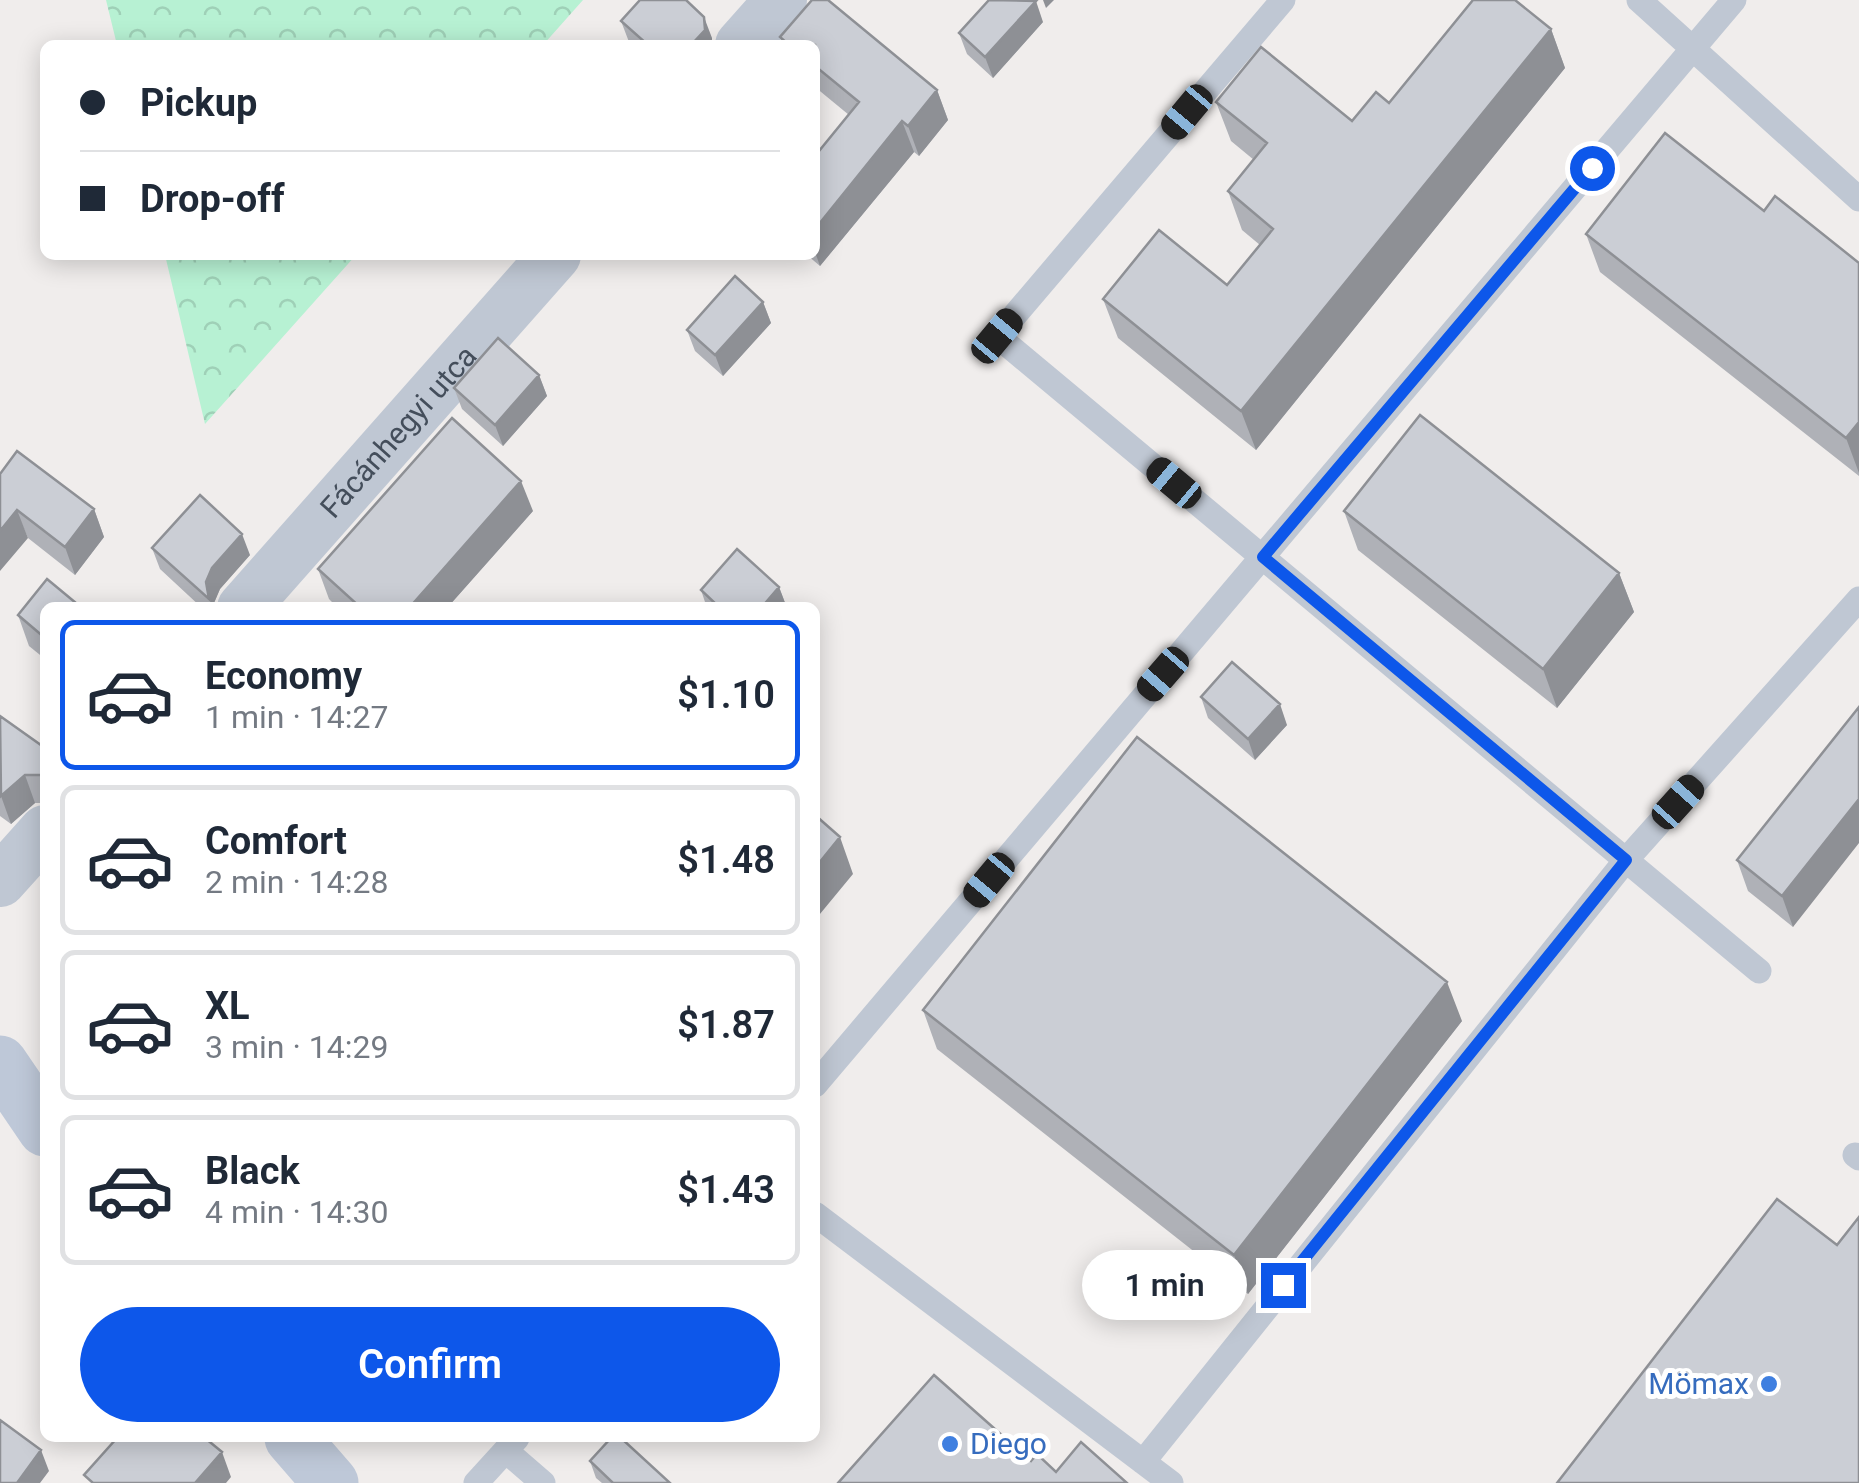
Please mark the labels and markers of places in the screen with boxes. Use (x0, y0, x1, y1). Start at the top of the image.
place label: Mömax (1648, 1366, 1749, 1401)
marker: Mömax (1758, 1373, 1780, 1395)
place label: Diego (970, 1426, 1047, 1461)
marker: Diego (939, 1433, 961, 1455)

